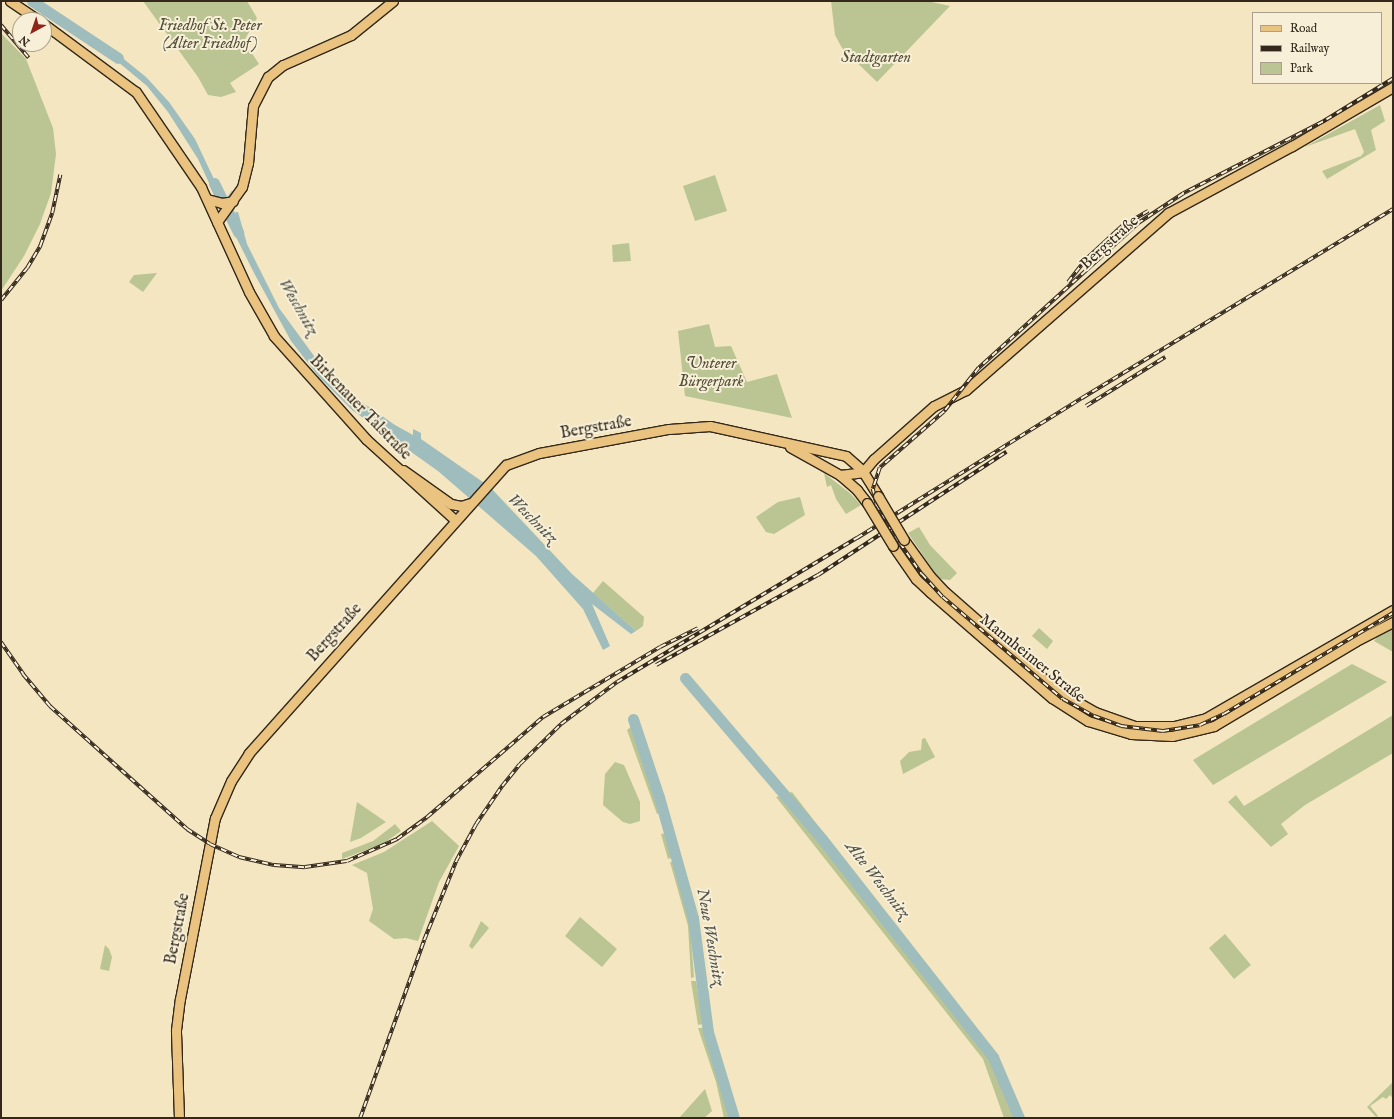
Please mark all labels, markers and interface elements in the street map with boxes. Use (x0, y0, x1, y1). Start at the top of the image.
north arrow (12, 12, 52, 52)
legend (1252, 12, 1382, 84)
park label: Friedhof St. Peter (Alter Friedhof) (158, 16, 262, 54)
text: Road (1290, 21, 1317, 36)
text: N (17, 32, 33, 49)
text: Railway (1290, 41, 1329, 56)
park label: Stadtgarten (841, 48, 911, 68)
text: Park (1290, 61, 1313, 76)
street label: Bergstraße (1077, 212, 1143, 274)
water label: Weschnitz (274, 275, 322, 339)
street label: Birkenauer Talstraße (305, 352, 415, 464)
park label: Unterer Bürgerpark (678, 354, 744, 392)
street label: Bergstraße (559, 412, 633, 444)
water label: Weschnitz (503, 490, 561, 548)
street label: Bergstraße (304, 600, 366, 666)
street label: Mannheimer Straße (975, 611, 1089, 707)
water label: Alte Weschnitz (840, 837, 914, 923)
water label: Neue Weschnitz (691, 887, 729, 987)
street label: Bergstraße (162, 892, 194, 966)

